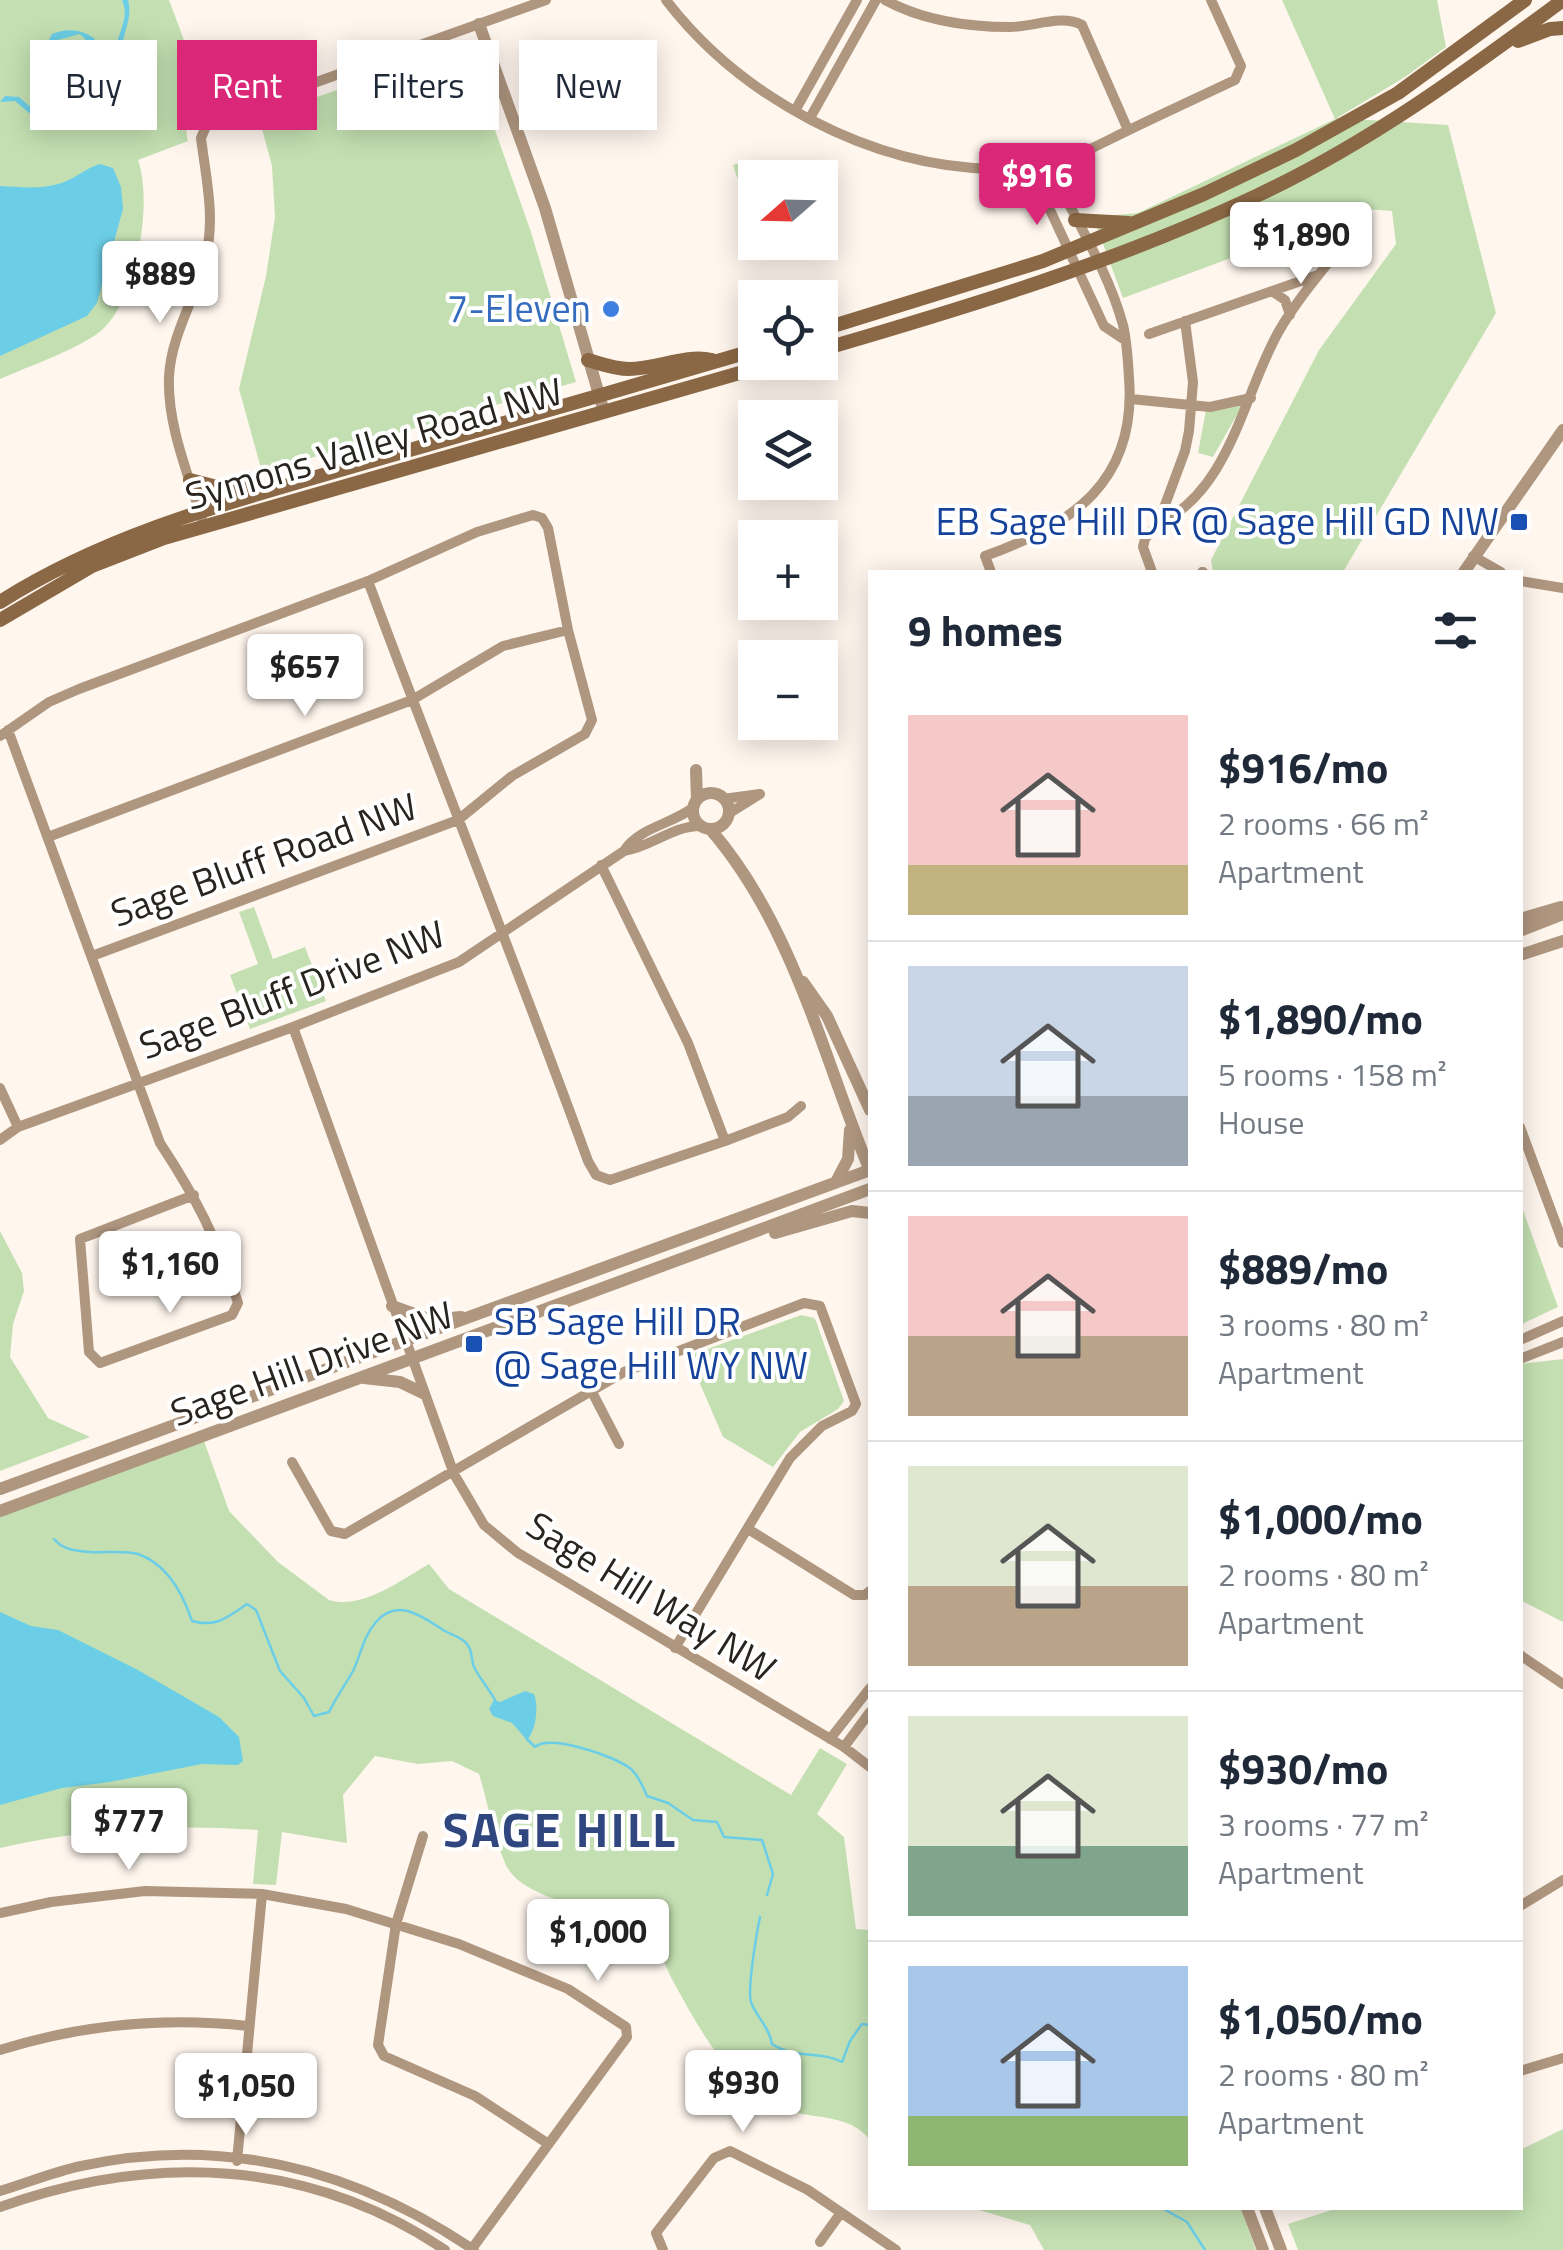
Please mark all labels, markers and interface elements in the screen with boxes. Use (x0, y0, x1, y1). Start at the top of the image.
chip: Buy (30, 40, 157, 130)
chip: Rent (177, 40, 317, 130)
chip: Filters (337, 40, 499, 130)
chip: New (519, 40, 657, 130)
pin: $916 (978, 143, 1096, 228)
text: $916 (1001, 151, 1073, 199)
north arrow (738, 160, 838, 260)
map controls (738, 160, 838, 740)
pin: $1,890 (1220, 202, 1382, 287)
text: $1,890 (1252, 210, 1350, 258)
pin: $889 (101, 241, 219, 326)
text: $889 (124, 249, 196, 297)
place label: 7-Eleven (447, 279, 591, 337)
button: locate (738, 280, 838, 380)
marker: 7-Eleven (600, 298, 622, 320)
street label: Symons Valley Road NW (178, 361, 569, 525)
button: layers (738, 400, 838, 500)
place label: EB Sage Hill DR @ Sage Hill GD NW (936, 492, 1499, 550)
marker: EB Sage Hill DR @ Sage Hill GD NW (1508, 511, 1530, 533)
button: + (738, 520, 838, 620)
text: 9 homes (908, 598, 1063, 662)
icon: filters (1428, 603, 1483, 658)
pin: $657 (246, 634, 364, 719)
button: − (738, 640, 838, 740)
text: $657 (269, 642, 341, 690)
text: $916/mo (1218, 735, 1388, 799)
icon: home (988, 755, 1108, 875)
street label: Sage Bluff Road NW (102, 777, 425, 941)
text: 2 rooms · 66 m² (1218, 799, 1429, 847)
text: Apartment (1218, 847, 1364, 895)
street label: Sage Bluff Drive NW (130, 904, 453, 1074)
text: $1,890/mo (1218, 986, 1423, 1050)
icon: home (988, 1006, 1108, 1126)
text: 5 rooms · 158 m² (1218, 1050, 1447, 1098)
text: House (1218, 1098, 1304, 1146)
pin: $1,160 (89, 1231, 251, 1316)
text: $889/mo (1218, 1236, 1388, 1300)
text: $1,160 (121, 1239, 219, 1287)
icon: home (988, 1256, 1108, 1376)
street label: Sage Hill Drive NW (162, 1285, 461, 1441)
place label: SB Sage Hill DR @ Sage Hill WY NW (494, 1292, 808, 1394)
text: 3 rooms · 80 m² (1218, 1300, 1429, 1348)
marker: SB Sage Hill DR @ Sage Hill WY NW (463, 1333, 485, 1355)
text: Apartment (1218, 1348, 1364, 1396)
text: $1,000/mo (1218, 1486, 1423, 1550)
street label: Sage Hill Way NW (515, 1496, 788, 1696)
icon: home (988, 1506, 1108, 1626)
text: 2 rooms · 80 m² (1218, 1550, 1429, 1598)
text: Apartment (1218, 1598, 1364, 1646)
text: $930/mo (1218, 1736, 1388, 1800)
icon: home (988, 1756, 1108, 1876)
pin: $777 (70, 1788, 188, 1873)
district label: SAGE HILL (443, 1793, 677, 1866)
text: $777 (93, 1796, 165, 1844)
text: 3 rooms · 77 m² (1218, 1800, 1429, 1848)
text: Apartment (1218, 1848, 1364, 1896)
pin: $1,000 (517, 1899, 679, 1984)
text: $1,000 (549, 1907, 647, 1955)
text: $1,050/mo (1218, 1986, 1423, 2050)
icon: home (988, 2006, 1108, 2126)
pin: $930 (684, 2050, 802, 2135)
text: 2 rooms · 80 m² (1218, 2050, 1429, 2098)
pin: $1,050 (165, 2053, 327, 2138)
text: $930 (707, 2058, 779, 2106)
text: $1,050 (197, 2061, 295, 2109)
text: Apartment (1218, 2098, 1364, 2146)

